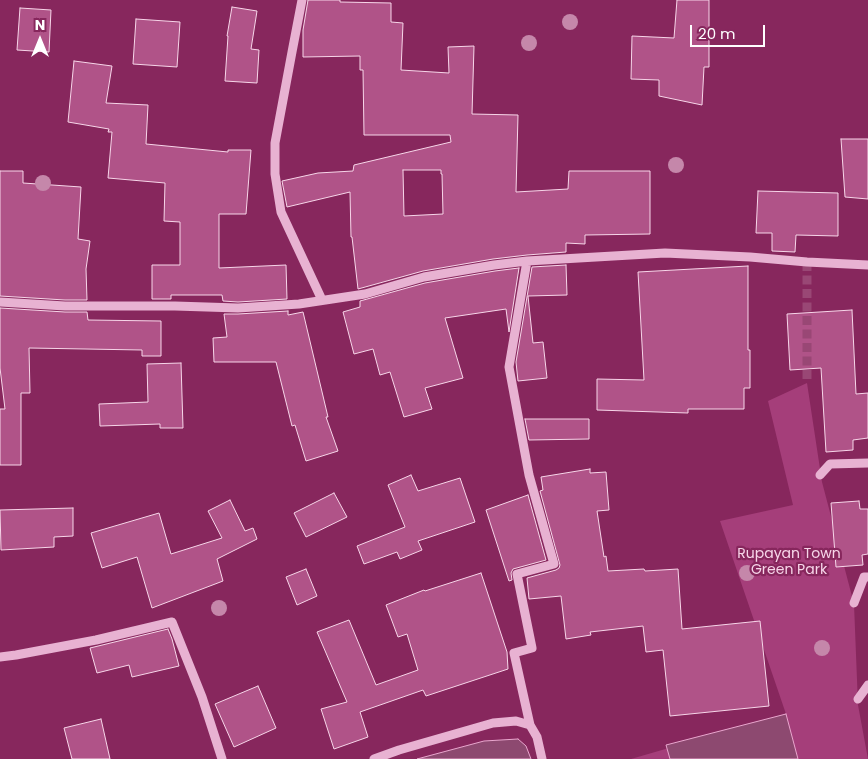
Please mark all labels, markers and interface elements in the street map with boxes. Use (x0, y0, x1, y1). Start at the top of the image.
north arrow (15, 15, 65, 65)
text: N (35, 15, 45, 35)
scale bar (693, 15, 768, 47)
text: 20 m (698, 23, 736, 44)
park label: Rupayan Town Green Park (737, 546, 841, 578)

